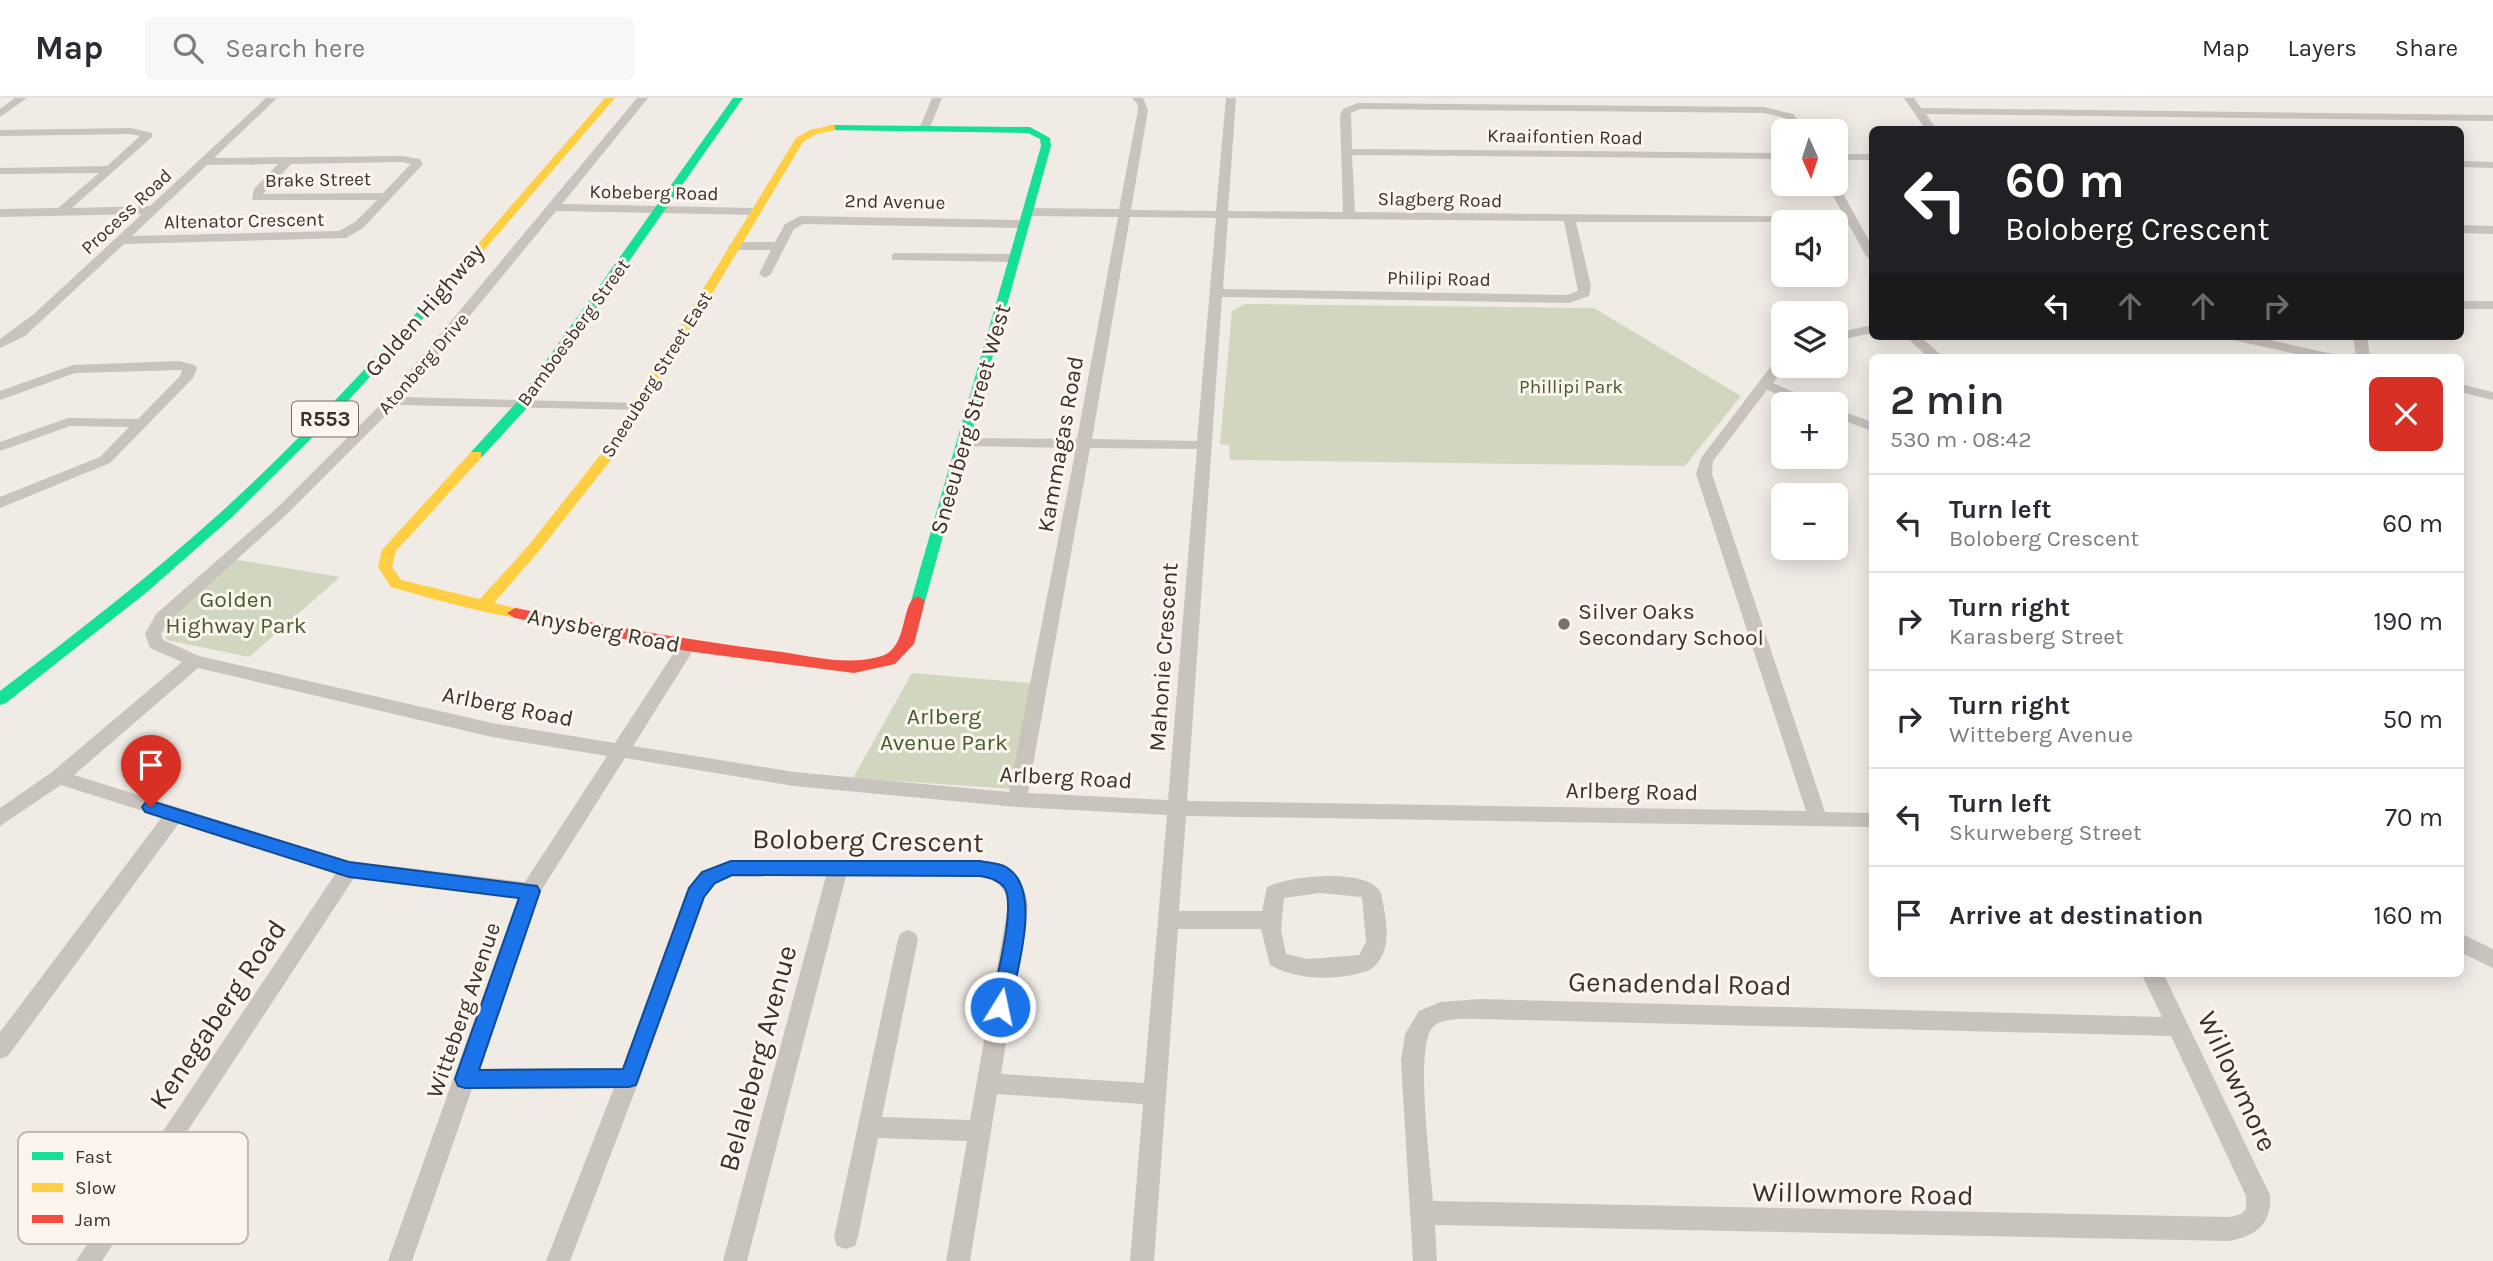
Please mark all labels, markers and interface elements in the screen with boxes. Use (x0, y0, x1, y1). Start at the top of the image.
search box (145, 17, 635, 80)
text: Map (35, 29, 103, 67)
icon: search (169, 29, 207, 67)
text: Search here (225, 33, 365, 64)
text: Map (2202, 34, 2250, 62)
text: Layers (2288, 34, 2357, 62)
text: Share (2395, 34, 2458, 62)
north arrow (1771, 119, 1848, 196)
map controls (1771, 119, 1848, 560)
street label: Kraaifontien Road (1487, 125, 1643, 149)
text: 60 m (2005, 152, 2125, 209)
icon: left (1890, 154, 1981, 245)
street label: Process Road (77, 164, 176, 259)
street label: Brake Street (265, 168, 371, 192)
street label: Kobeberg Road (589, 181, 719, 205)
street label: Slagberg Road (1378, 188, 1502, 212)
street label: 2nd Avenue (844, 190, 946, 214)
street label: Altenator Crescent (164, 209, 324, 233)
button: sound (1771, 210, 1848, 287)
text: Boloberg Crescent (2005, 211, 2270, 248)
street label: Golden Highway (359, 238, 490, 382)
street label: Bamboesberg Street (513, 255, 635, 410)
street label: Philipi Road (1387, 267, 1491, 291)
street label: Sneeuberg Street East (597, 287, 717, 462)
icon: left (2038, 287, 2076, 325)
icon: ahead (2111, 287, 2149, 325)
icon: ahead (2184, 287, 2222, 325)
icon: right (2257, 287, 2295, 325)
street label: Sneeuberg Street West (925, 301, 1016, 537)
button: layers (1771, 301, 1848, 378)
street label: Atonberg Drive (374, 308, 474, 419)
street label: Kammagas Road (1032, 354, 1089, 534)
text: 2 min (1890, 375, 2005, 425)
park label: Phillipi Park (1519, 376, 1623, 398)
button: close (2369, 377, 2443, 451)
button: + (1771, 392, 1848, 469)
road number: R553 (292, 402, 358, 436)
text: 530 m · 08:42 (1890, 426, 2031, 453)
button: − (1771, 483, 1848, 560)
text: Turn left (1949, 494, 2051, 525)
icon: left (1890, 504, 1928, 542)
text: 60 m (2382, 508, 2443, 539)
text: Boloberg Crescent (1949, 525, 2139, 552)
street label: Mahonie Crescent (1143, 561, 1184, 752)
park label: Golden Highway Park (165, 586, 307, 639)
text: Turn right (1949, 592, 2070, 623)
place label: Silver Oaks Secondary School (1578, 598, 1764, 651)
street label: Anysberg Road (525, 602, 682, 658)
icon: right (1890, 602, 1928, 640)
text: 190 m (2373, 606, 2443, 637)
marker: Silver Oaks Secondary School (1556, 616, 1572, 632)
text: Karasberg Street (1949, 623, 2124, 650)
street label: Arlberg Road (440, 681, 576, 732)
text: Turn right (1949, 690, 2070, 721)
icon: right (1890, 700, 1928, 738)
park label: Arlberg Avenue Park (880, 703, 1008, 756)
text: 50 m (2382, 704, 2443, 735)
text: Witteberg Avenue (1949, 721, 2133, 748)
pin (121, 735, 181, 807)
icon: arrive (132, 746, 170, 784)
street label: Arlberg Road (999, 761, 1133, 794)
street label: Arlberg Road (1565, 777, 1699, 806)
text: Turn left (1949, 788, 2051, 819)
icon: left (1890, 798, 1928, 836)
text: 70 m (2385, 802, 2443, 833)
text: Skurweberg Street (1949, 819, 2142, 846)
street label: Boloberg Crescent (752, 822, 984, 859)
icon: arrive (1890, 896, 1928, 934)
text: Arrive at destination (1949, 900, 2203, 931)
text: 160 m (2374, 900, 2443, 931)
street label: Kenegaberg Road (142, 913, 293, 1115)
street label: Witteberg Avenue (421, 919, 506, 1102)
street label: Belaleberg Avenue (711, 942, 804, 1175)
street label: Genadendal Road (1568, 965, 1792, 1002)
position arrow (963, 970, 1037, 1044)
street label: Willowmore (2191, 1006, 2284, 1156)
legend (18, 1132, 248, 1244)
text: Fast (75, 1146, 112, 1168)
street label: Willowmore Road (1752, 1175, 1974, 1212)
text: Slow (75, 1177, 116, 1199)
text: Jam (75, 1209, 111, 1231)

